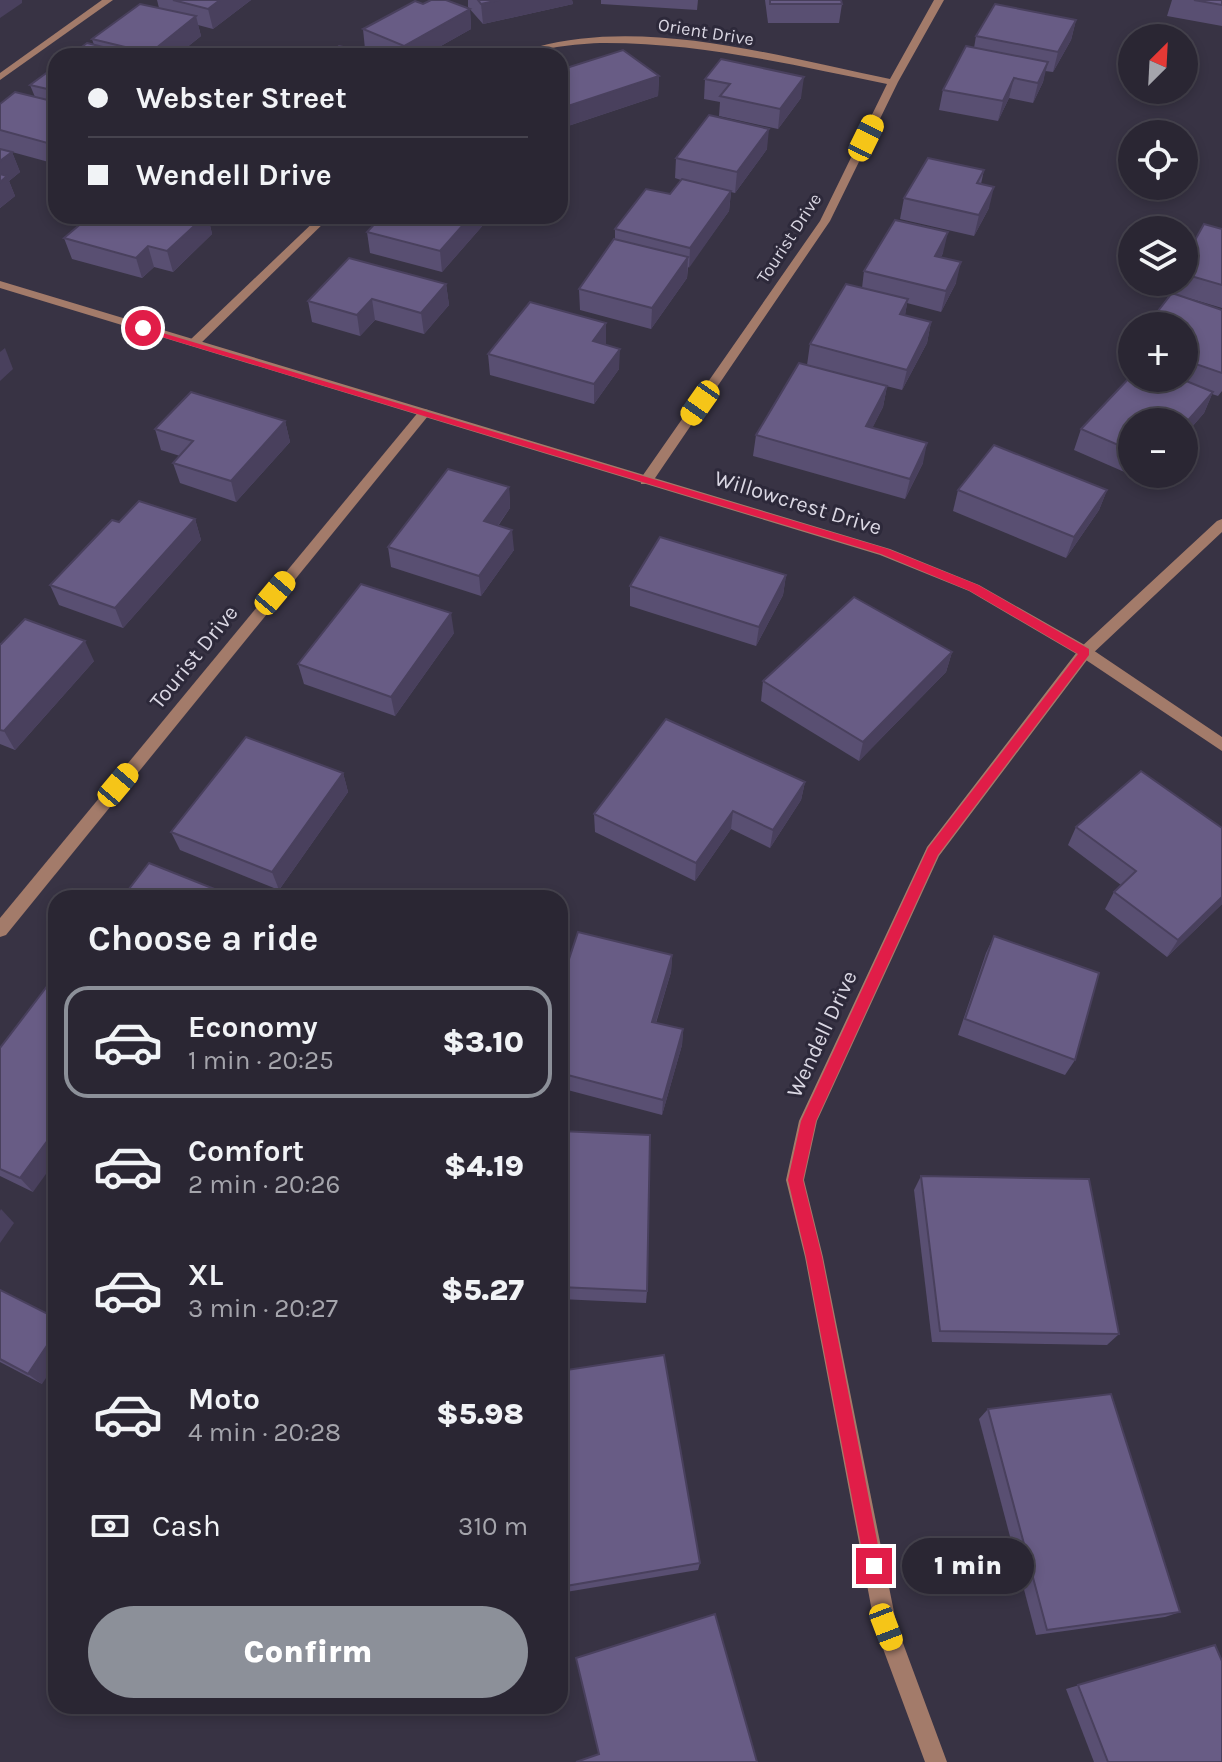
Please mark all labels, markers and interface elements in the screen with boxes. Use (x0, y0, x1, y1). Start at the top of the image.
street label: Orient Drive (657, 14, 755, 50)
north arrow (1118, 24, 1198, 104)
map controls (1118, 24, 1198, 488)
text: Webster Street (136, 80, 347, 116)
car (845, 111, 887, 165)
button: locate (1118, 120, 1198, 200)
text: Wendell Drive (136, 157, 332, 193)
street label: Tourist Drive (752, 189, 826, 287)
button: layers (1118, 216, 1198, 296)
route start (125, 310, 161, 346)
button: + (1118, 312, 1198, 392)
car (676, 376, 724, 430)
button: − (1118, 408, 1198, 488)
street label: Willowcrest Drive (711, 465, 885, 541)
car (250, 567, 300, 619)
street label: Tourist Drive (144, 600, 244, 714)
car (93, 759, 143, 811)
text: Choose a ride (88, 917, 318, 959)
street label: Wendell Drive (781, 967, 863, 1101)
icon: car (92, 1006, 164, 1078)
text: Economy (188, 1009, 318, 1045)
text: $3.10 (443, 1024, 524, 1060)
text: 1 min · 20:25 (188, 1045, 334, 1076)
icon: car (92, 1130, 164, 1202)
text: Comfort (188, 1133, 304, 1169)
text: $4.19 (444, 1148, 524, 1184)
text: 2 min · 20:26 (188, 1169, 340, 1200)
icon: car (92, 1254, 164, 1326)
text: XL (188, 1257, 223, 1293)
text: $5.27 (441, 1272, 524, 1308)
text: 3 min · 20:27 (188, 1293, 338, 1324)
icon: car (92, 1378, 164, 1450)
text: Moto (188, 1381, 260, 1417)
text: $5.98 (436, 1396, 524, 1432)
text: 4 min · 20:28 (188, 1417, 341, 1448)
icon: cash (88, 1504, 132, 1548)
text: Cash (152, 1508, 221, 1544)
text: 310 m (458, 1511, 528, 1542)
callout: 1 min (902, 1538, 1034, 1594)
route end (856, 1548, 892, 1584)
text: 1 min (934, 1550, 1002, 1581)
car (866, 1600, 906, 1654)
button: Confirm (88, 1606, 528, 1698)

